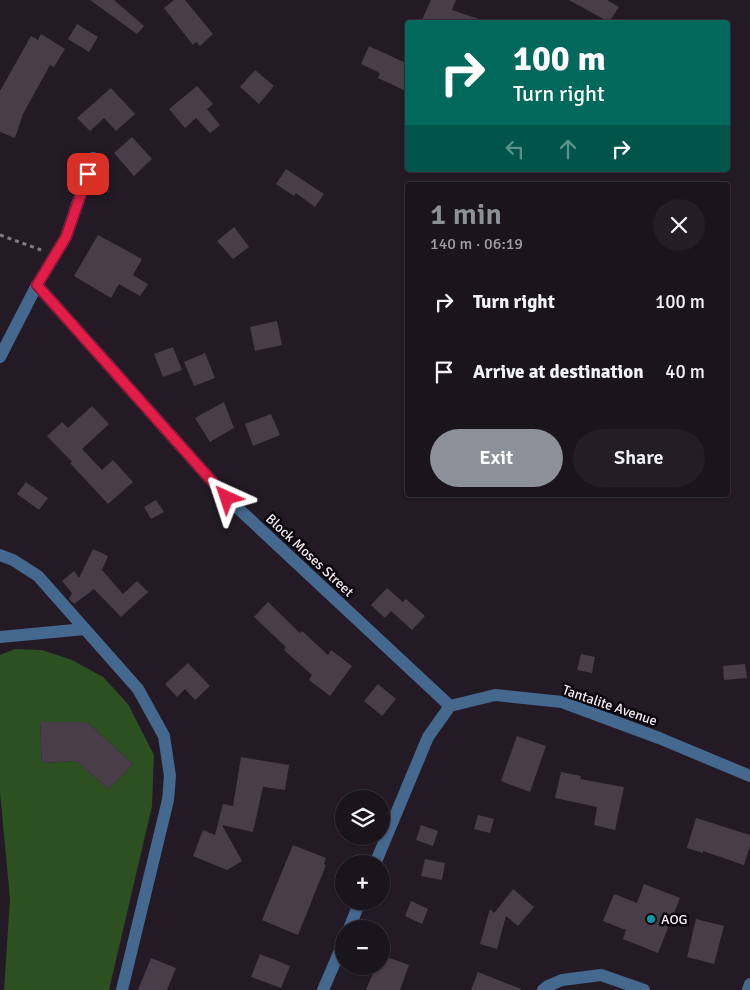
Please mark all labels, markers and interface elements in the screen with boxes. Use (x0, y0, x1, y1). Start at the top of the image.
text: 100 m (513, 37, 606, 80)
icon: right (430, 40, 495, 105)
text: Turn right (513, 80, 605, 107)
icon: left (501, 135, 529, 163)
icon: ahead (554, 135, 582, 163)
icon: right (607, 135, 635, 163)
pin (67, 153, 109, 195)
icon: arrive (74, 160, 102, 188)
text: 1 min (430, 196, 502, 233)
button: close (653, 199, 705, 251)
text: 140 m · 06:19 (430, 234, 523, 254)
icon: right (430, 288, 458, 316)
text: Turn right (473, 290, 555, 314)
text: 100 m (655, 290, 705, 314)
icon: arrive (430, 358, 458, 386)
text: Arrive at destination (473, 360, 644, 384)
text: 40 m (665, 360, 705, 384)
button: Exit (430, 429, 563, 487)
button: Share (573, 429, 705, 487)
position arrow (200, 471, 252, 523)
street label: Block Moses Street (262, 510, 357, 600)
street label: Tantalite Avenue (560, 681, 659, 730)
map controls (335, 790, 390, 975)
button: layers (335, 790, 390, 845)
button: + (335, 855, 390, 910)
place label: AOG (661, 911, 688, 928)
marker: AOG (645, 913, 657, 925)
button: − (335, 920, 390, 975)

